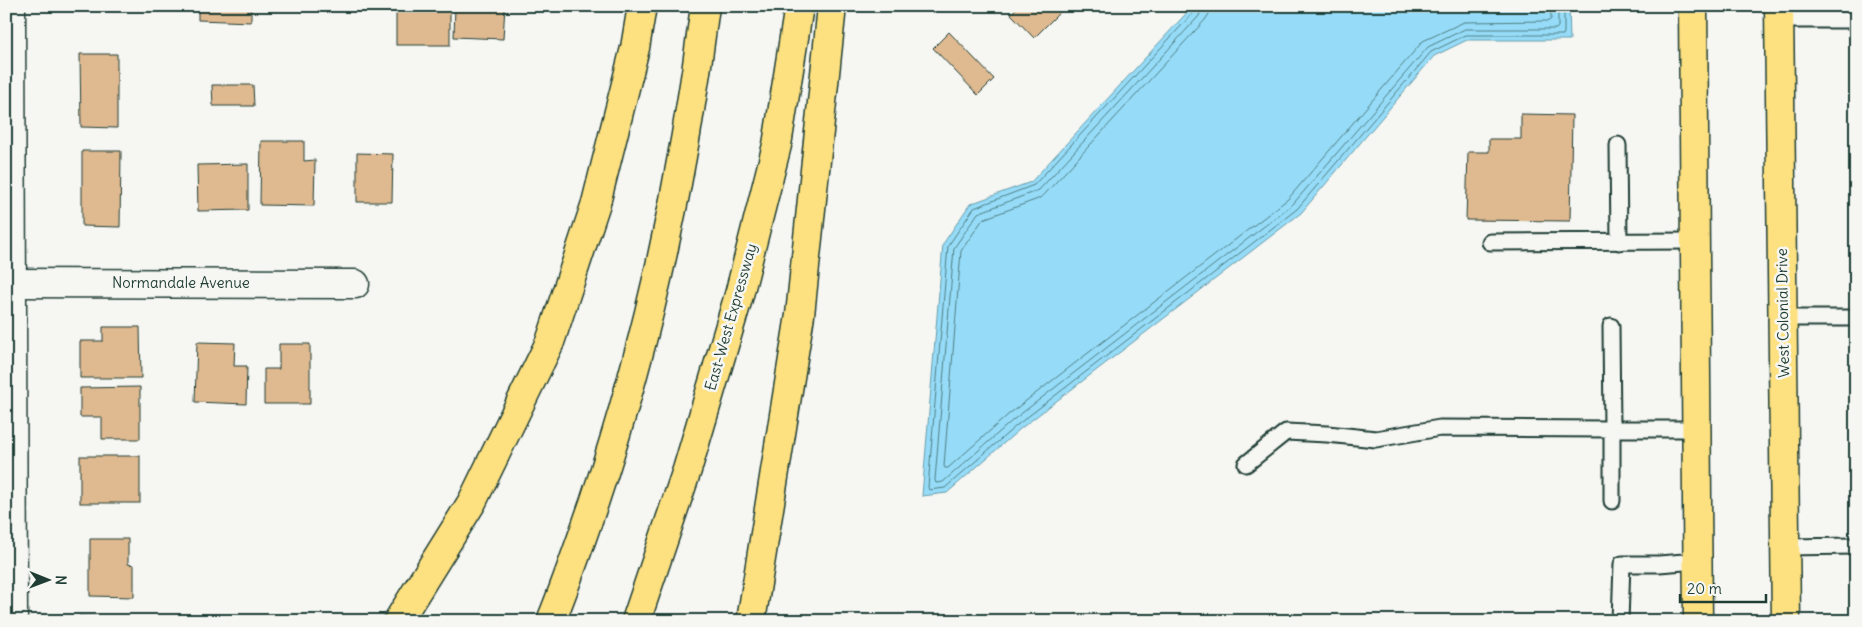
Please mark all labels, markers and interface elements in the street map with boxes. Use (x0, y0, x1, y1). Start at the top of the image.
street label: East-West Expressway (700, 241, 761, 393)
street label: West Colonial Drive (1772, 248, 1793, 378)
street label: Normandale Avenue (112, 273, 250, 292)
north arrow (22, 554, 72, 604)
scale bar (1680, 572, 1766, 604)
text: N (52, 575, 70, 585)
text: 20 m (1687, 579, 1722, 598)

